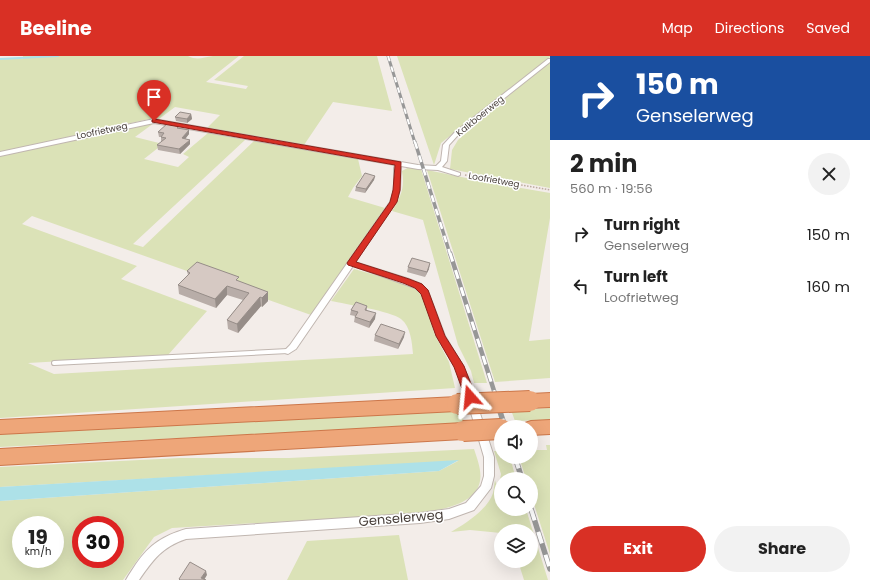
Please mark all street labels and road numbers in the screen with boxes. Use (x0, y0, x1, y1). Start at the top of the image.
street label: Kalkboerweg (454, 93, 506, 139)
street label: Loofrietweg (75, 120, 129, 142)
street label: Loofrietweg (467, 170, 521, 190)
street label: Genselerweg (358, 505, 444, 531)

